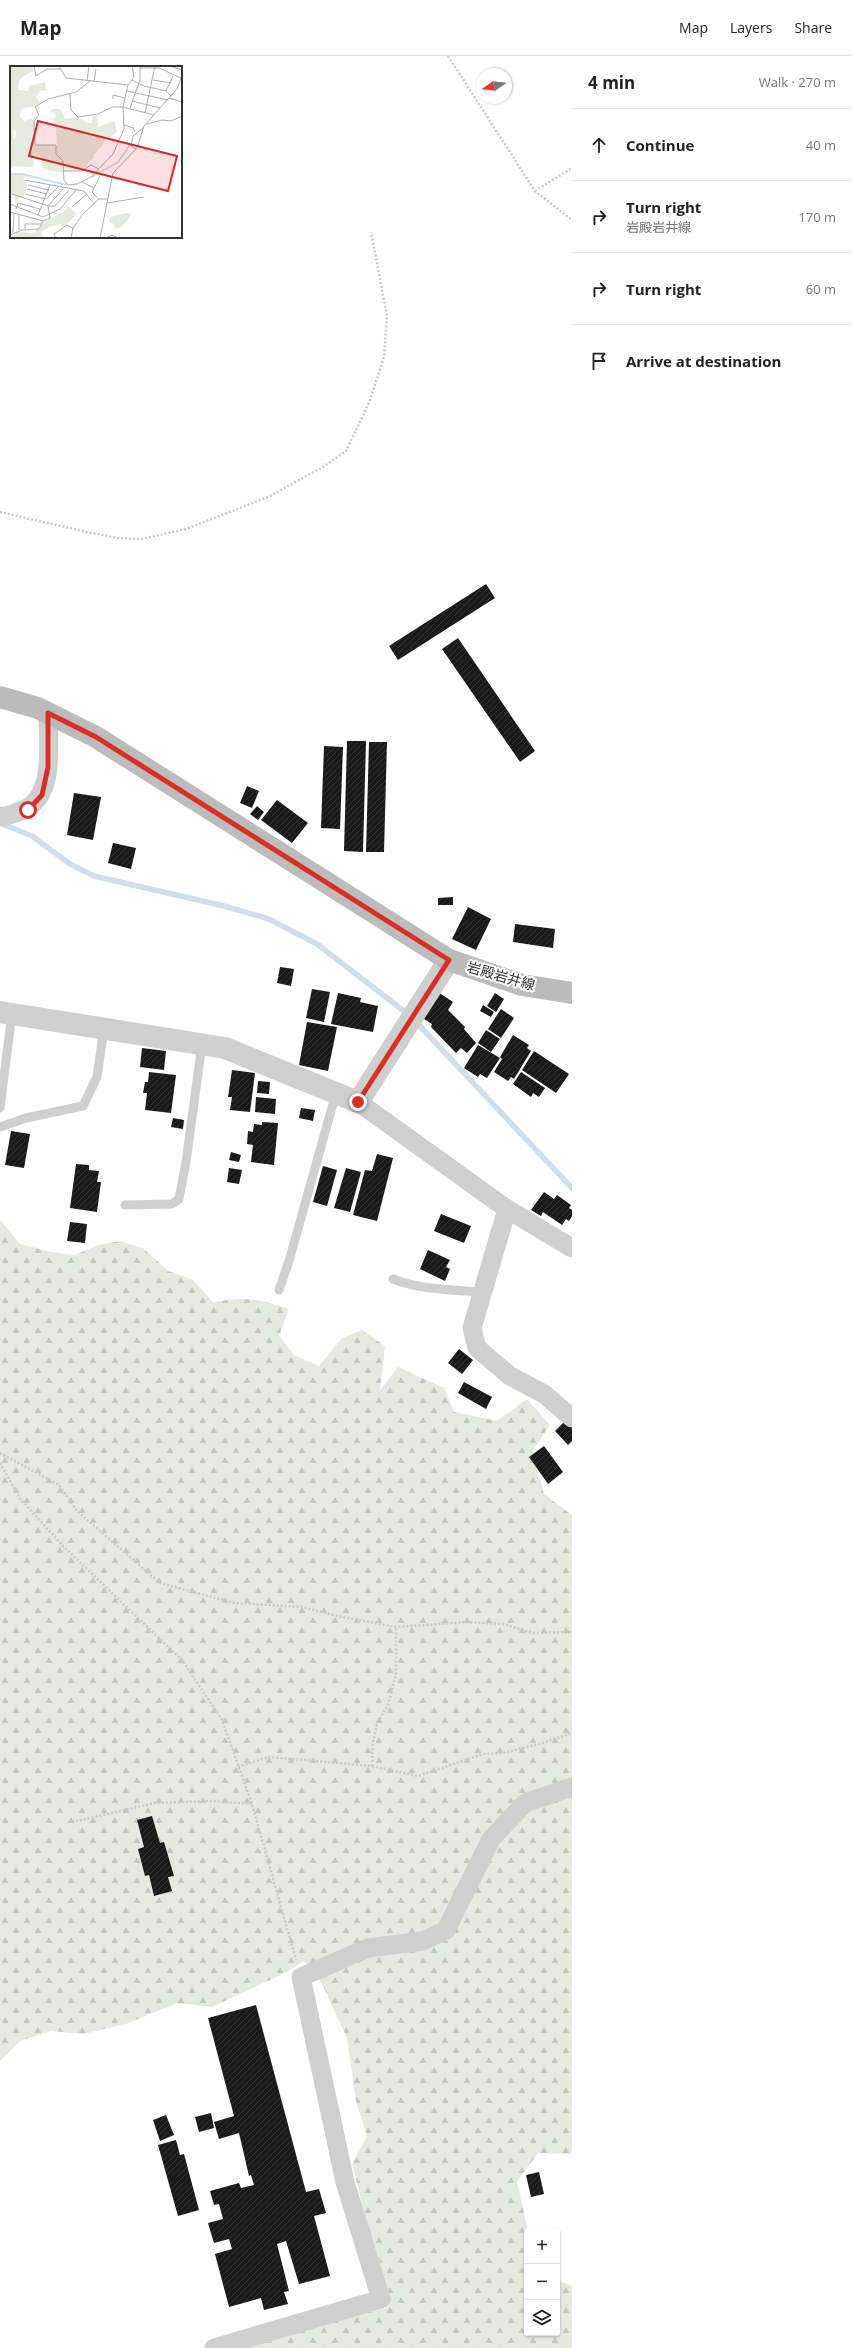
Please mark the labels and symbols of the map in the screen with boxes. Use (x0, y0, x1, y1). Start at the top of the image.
inset map (10, 66, 182, 238)
north arrow (476, 68, 512, 104)
route start (19, 801, 37, 819)
street label: 岩殿岩井線 (465, 957, 537, 994)
route end (349, 1093, 367, 1111)

